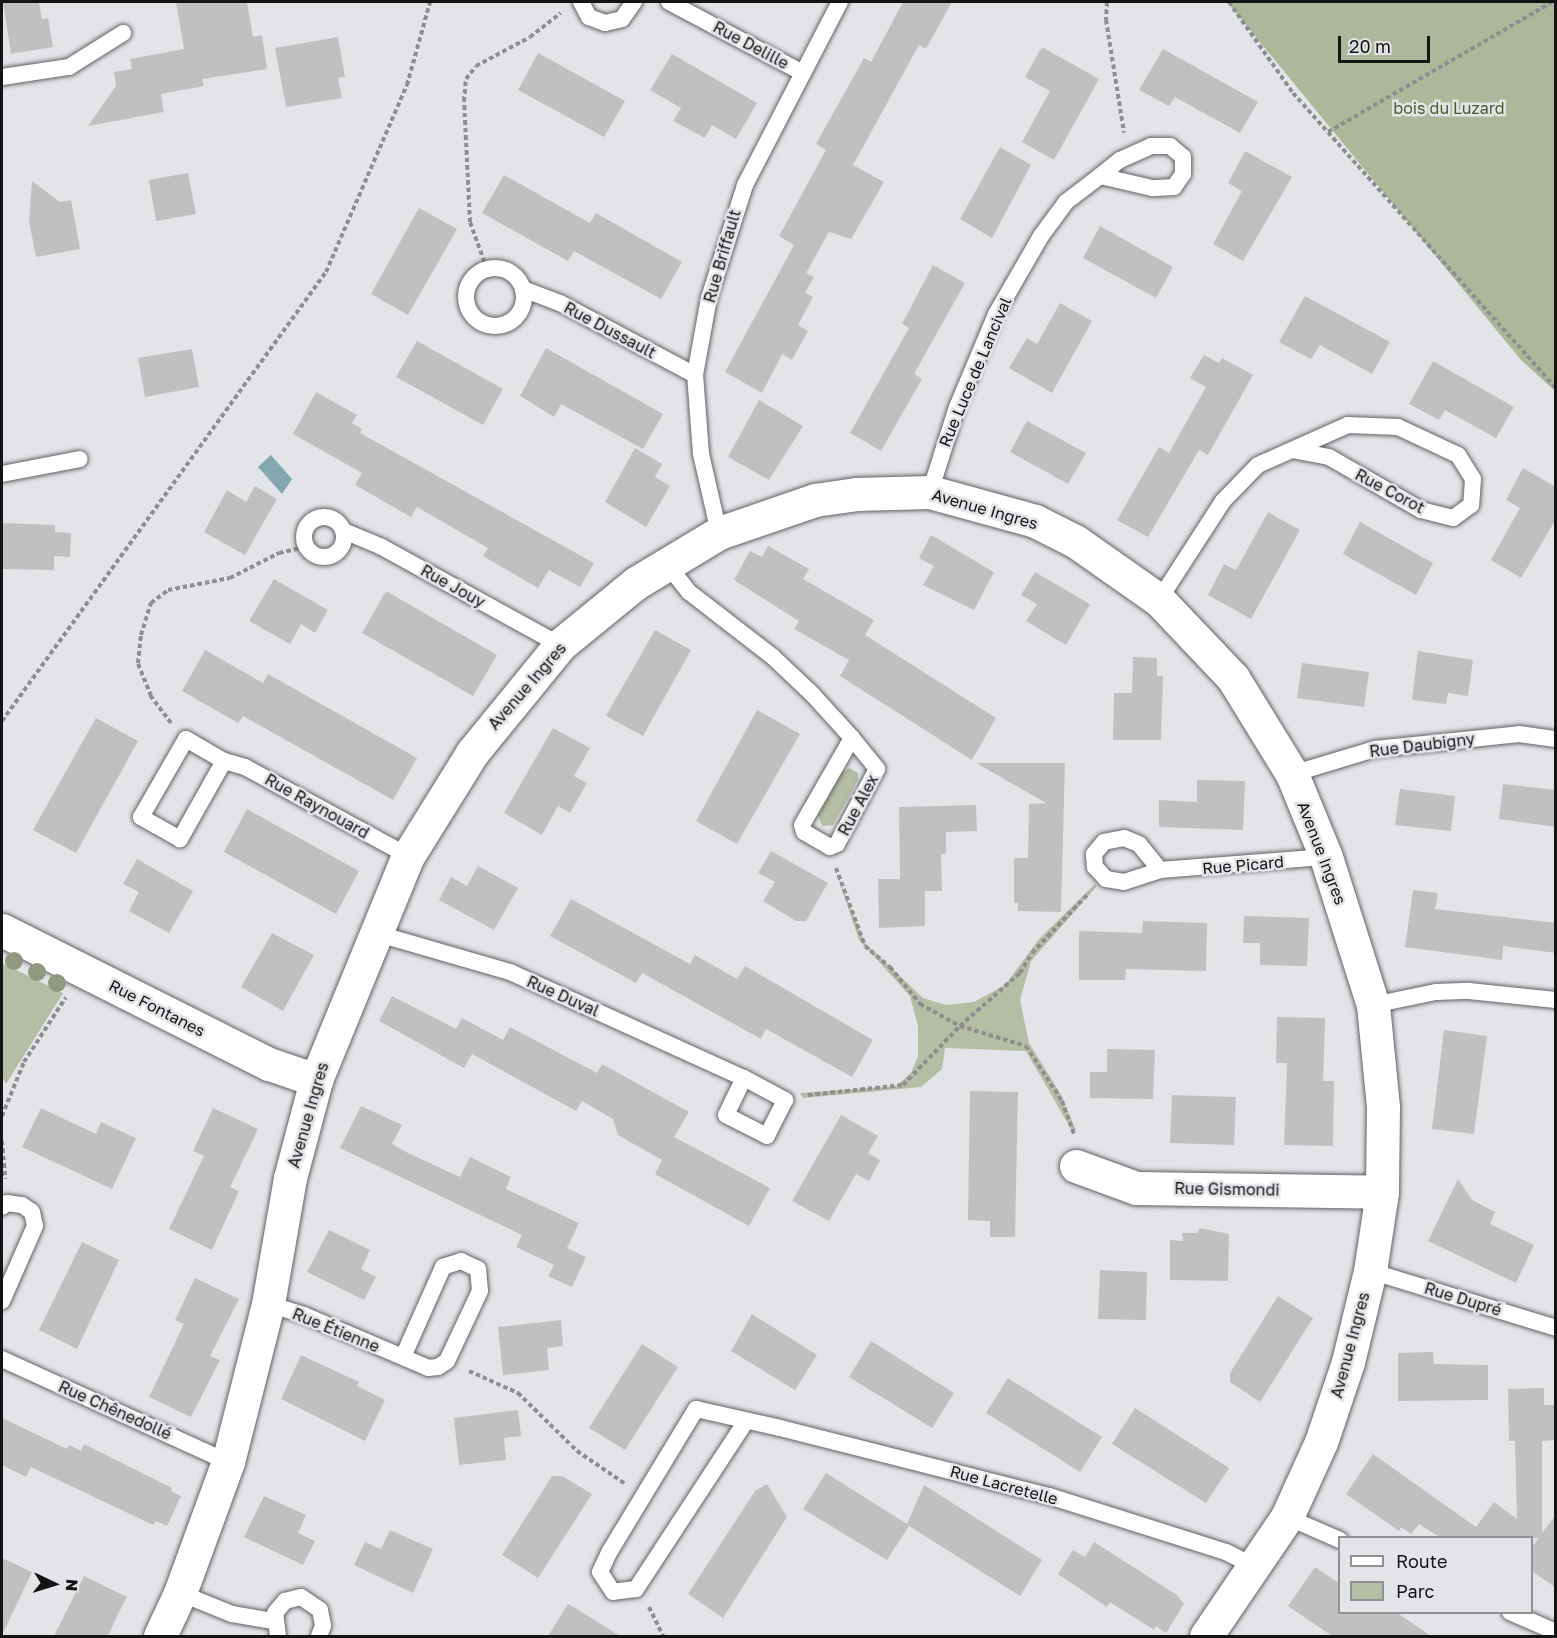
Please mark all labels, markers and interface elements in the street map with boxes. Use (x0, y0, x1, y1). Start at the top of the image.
street label: Rue Delille (710, 17, 792, 73)
scale bar (1341, 24, 1432, 62)
text: 20 m (1349, 35, 1391, 57)
park label: bois du Luzard (1393, 98, 1505, 118)
street label: Rue Briffault (700, 207, 744, 305)
street label: Rue Luce de Lancival (935, 294, 1015, 450)
street label: Rue Dussault (561, 298, 659, 362)
street label: Rue Corot (1352, 465, 1428, 517)
street label: Avenue Ingres (930, 485, 1040, 533)
street label: Rue Jouy (417, 560, 489, 612)
street label: Avenue Ingres (484, 639, 570, 733)
street label: Rue Daubigny (1368, 729, 1476, 761)
street label: Rue Raynouard (262, 769, 372, 843)
street label: Rue Alex (834, 771, 882, 839)
street label: Avenue Ingres (1294, 799, 1350, 907)
street label: Rue Picard (1201, 852, 1285, 878)
street label: Rue Duval (524, 972, 602, 1020)
street label: Rue Fontanes (106, 976, 208, 1040)
street label: Avenue Ingres (284, 1060, 332, 1170)
street label: Rue Gismondi (1174, 1178, 1280, 1200)
street label: Rue Dupré (1422, 1278, 1504, 1320)
street label: Avenue Ingres (1327, 1290, 1373, 1400)
street label: Rue Étienne (290, 1304, 382, 1356)
street label: Rue Chênedollé (56, 1377, 174, 1443)
street label: Rue Lacretelle (948, 1461, 1060, 1509)
legend (1338, 1536, 1533, 1614)
text: Route (1396, 1550, 1447, 1572)
north arrow (24, 1554, 84, 1614)
text: N (62, 1578, 82, 1592)
text: Parc (1396, 1580, 1434, 1602)

